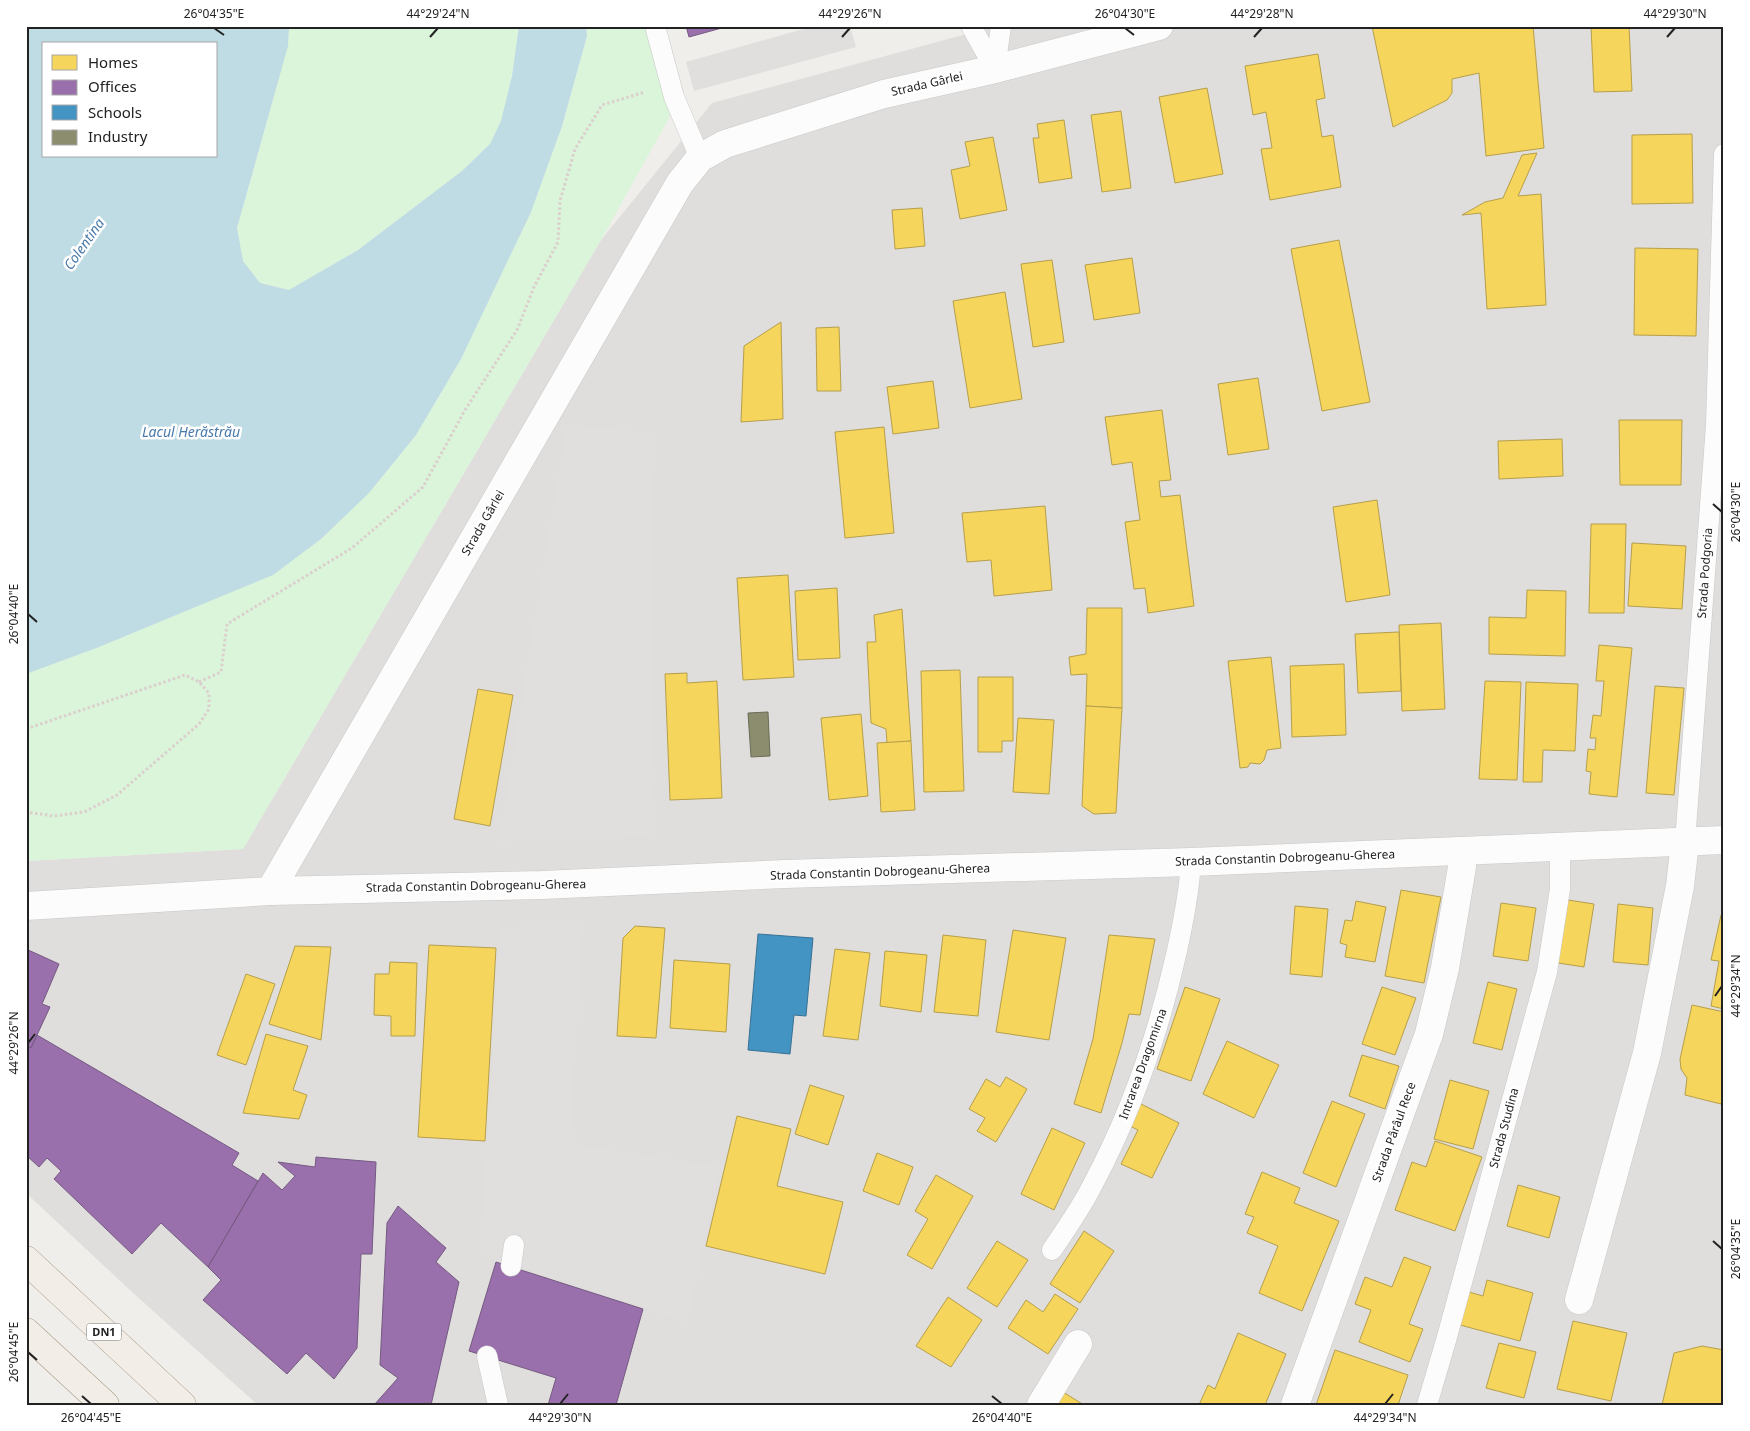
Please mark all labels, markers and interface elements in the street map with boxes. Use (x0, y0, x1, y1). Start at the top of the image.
text: 26°04'35"E (184, 5, 244, 22)
text: 44°29'24"N (406, 5, 470, 22)
text: 44°29'26"N (818, 5, 882, 22)
text: 26°04'30"E (1095, 5, 1155, 22)
text: 44°29'28"N (1230, 5, 1294, 22)
text: 44°29'30"N (1643, 5, 1707, 22)
legend (42, 42, 218, 158)
text: Homes (88, 52, 138, 72)
street label: Strada Gârlei (889, 67, 964, 100)
text: Offices (88, 76, 137, 96)
text: Schools (88, 102, 142, 122)
text: Industry (88, 126, 148, 146)
water label: Colentina (59, 214, 108, 273)
water label: Lacul Herăstrău (142, 422, 240, 441)
text: 26°04'30"E (1727, 482, 1744, 542)
street label: Strada Gârlei (457, 487, 508, 559)
street label: Strada Podgoria (1693, 527, 1716, 619)
text: 26°04'40"E (5, 584, 22, 644)
street label: Strada Constantin Dobrogeanu-Gherea (1175, 845, 1395, 870)
street label: Strada Constantin Dobrogeanu-Gherea (770, 859, 990, 884)
street label: Strada Constantin Dobrogeanu-Gherea (366, 875, 586, 896)
text: 44°29'34"N (1727, 954, 1744, 1018)
street label: Intrarea Dragomirna (1115, 1006, 1171, 1122)
text: 44°29'26"N (5, 1011, 22, 1075)
street label: Strada Pârâul Rece (1368, 1079, 1420, 1184)
street label: Strada Studina (1485, 1086, 1522, 1170)
text: 26°04'35"E (1727, 1219, 1744, 1279)
text: 26°04'45"E (5, 1322, 22, 1382)
road number: DN1 (86, 1324, 122, 1340)
text: 26°04'45"E (61, 1409, 121, 1426)
text: 44°29'30"N (528, 1409, 592, 1426)
text: 26°04'40"E (972, 1409, 1032, 1426)
text: 44°29'34"N (1353, 1409, 1417, 1426)

